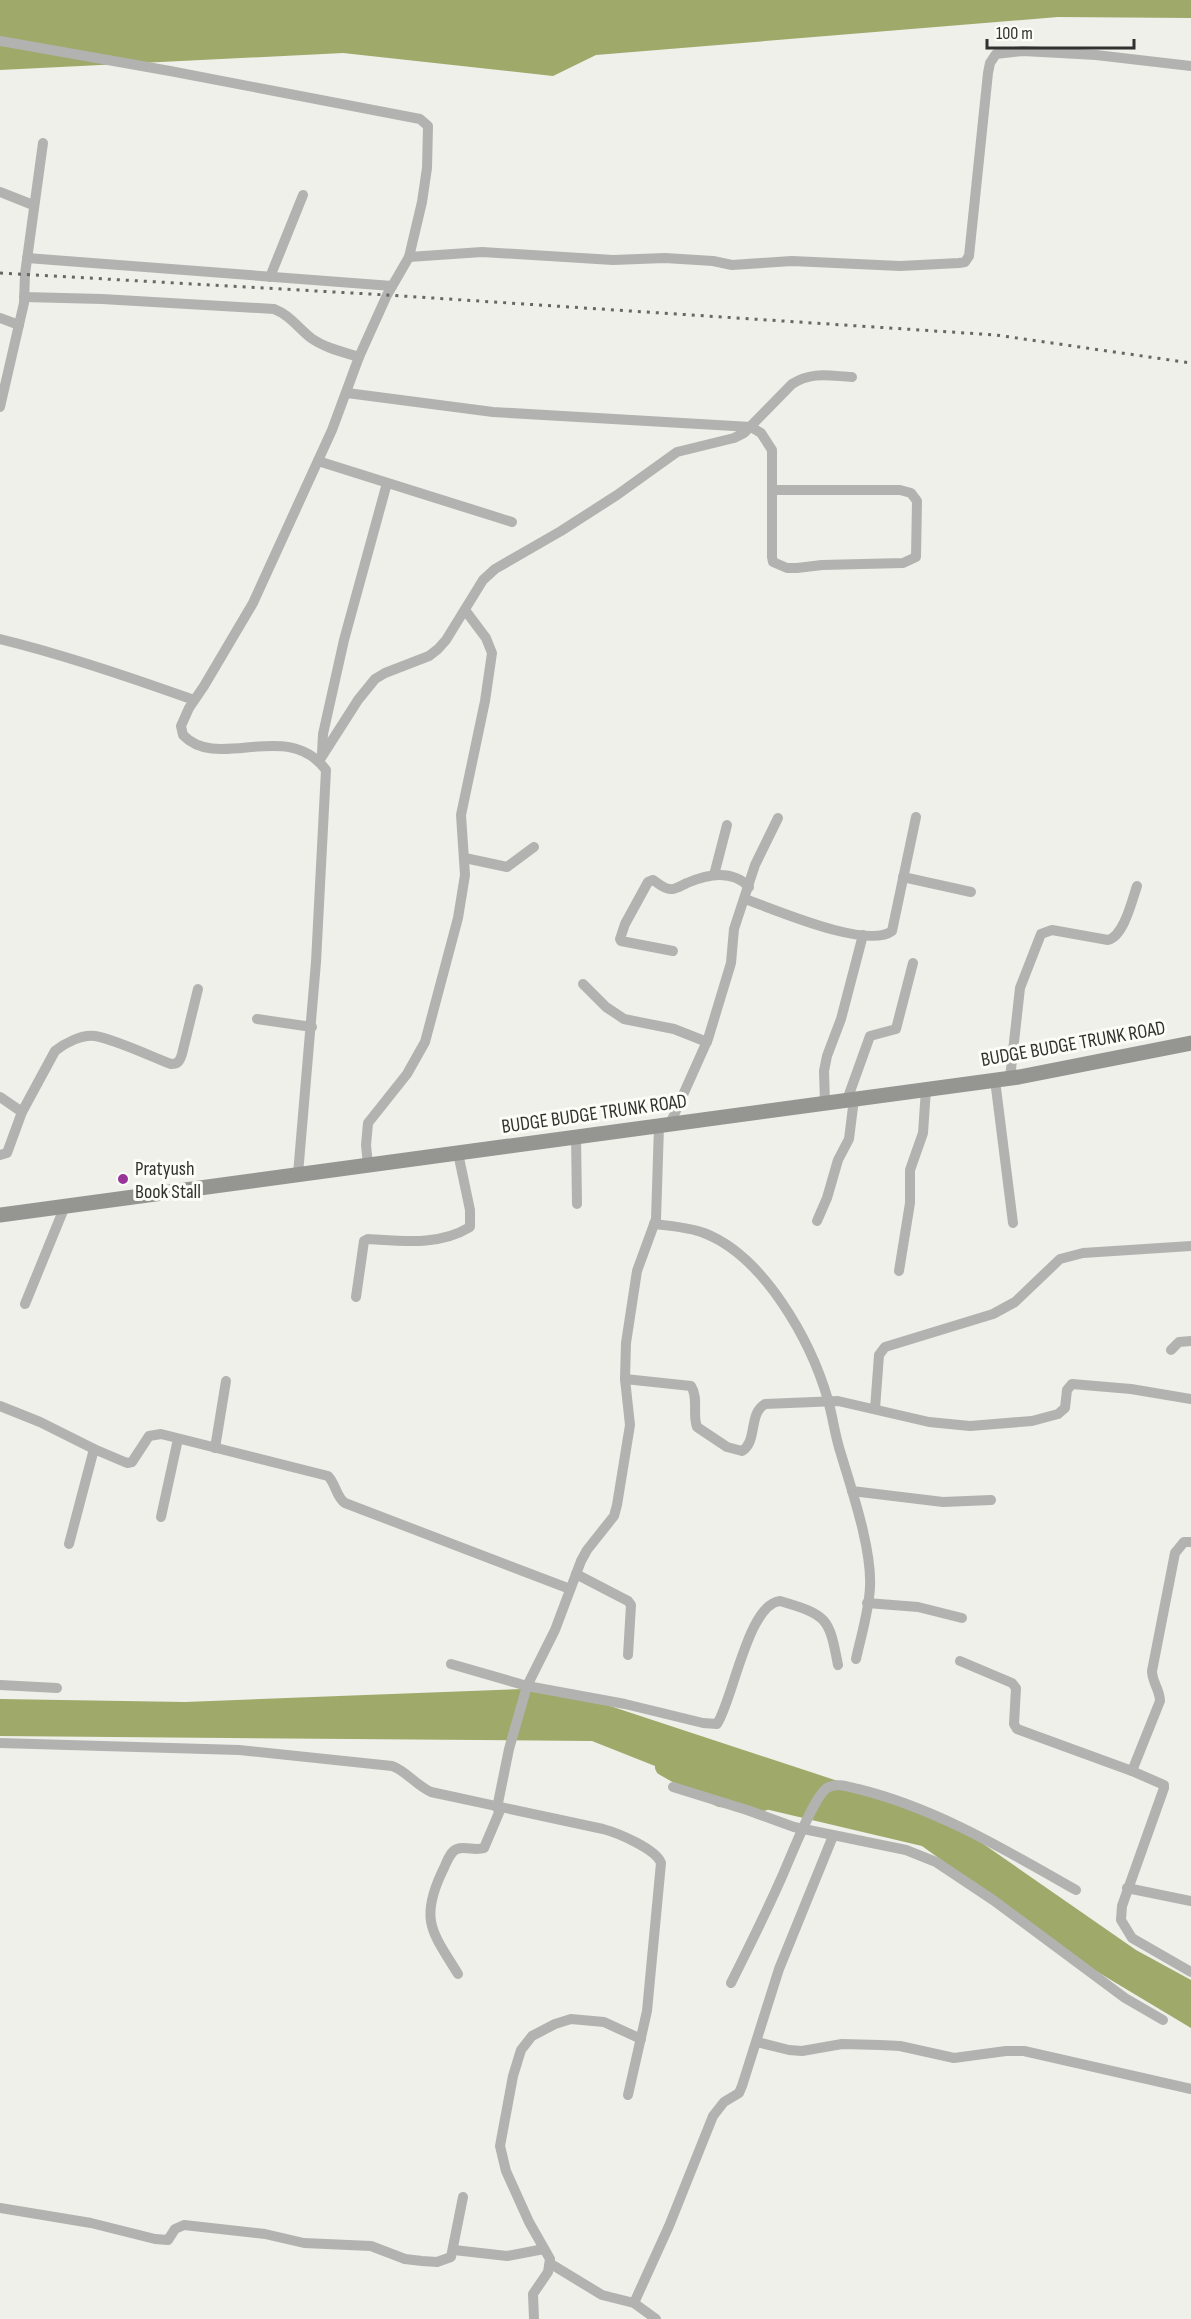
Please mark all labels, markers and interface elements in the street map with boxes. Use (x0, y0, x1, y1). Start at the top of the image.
scale bar (987, 12, 1134, 50)
text: 100 m (996, 23, 1033, 44)
street label: BUDGE BUDGE TRUNK ROAD (979, 1016, 1167, 1072)
street label: BUDGE BUDGE TRUNK ROAD (500, 1089, 688, 1139)
place label: Pratyush Book Stall (135, 1157, 201, 1204)
marker: Pratyush Book Stall (116, 1172, 130, 1186)

